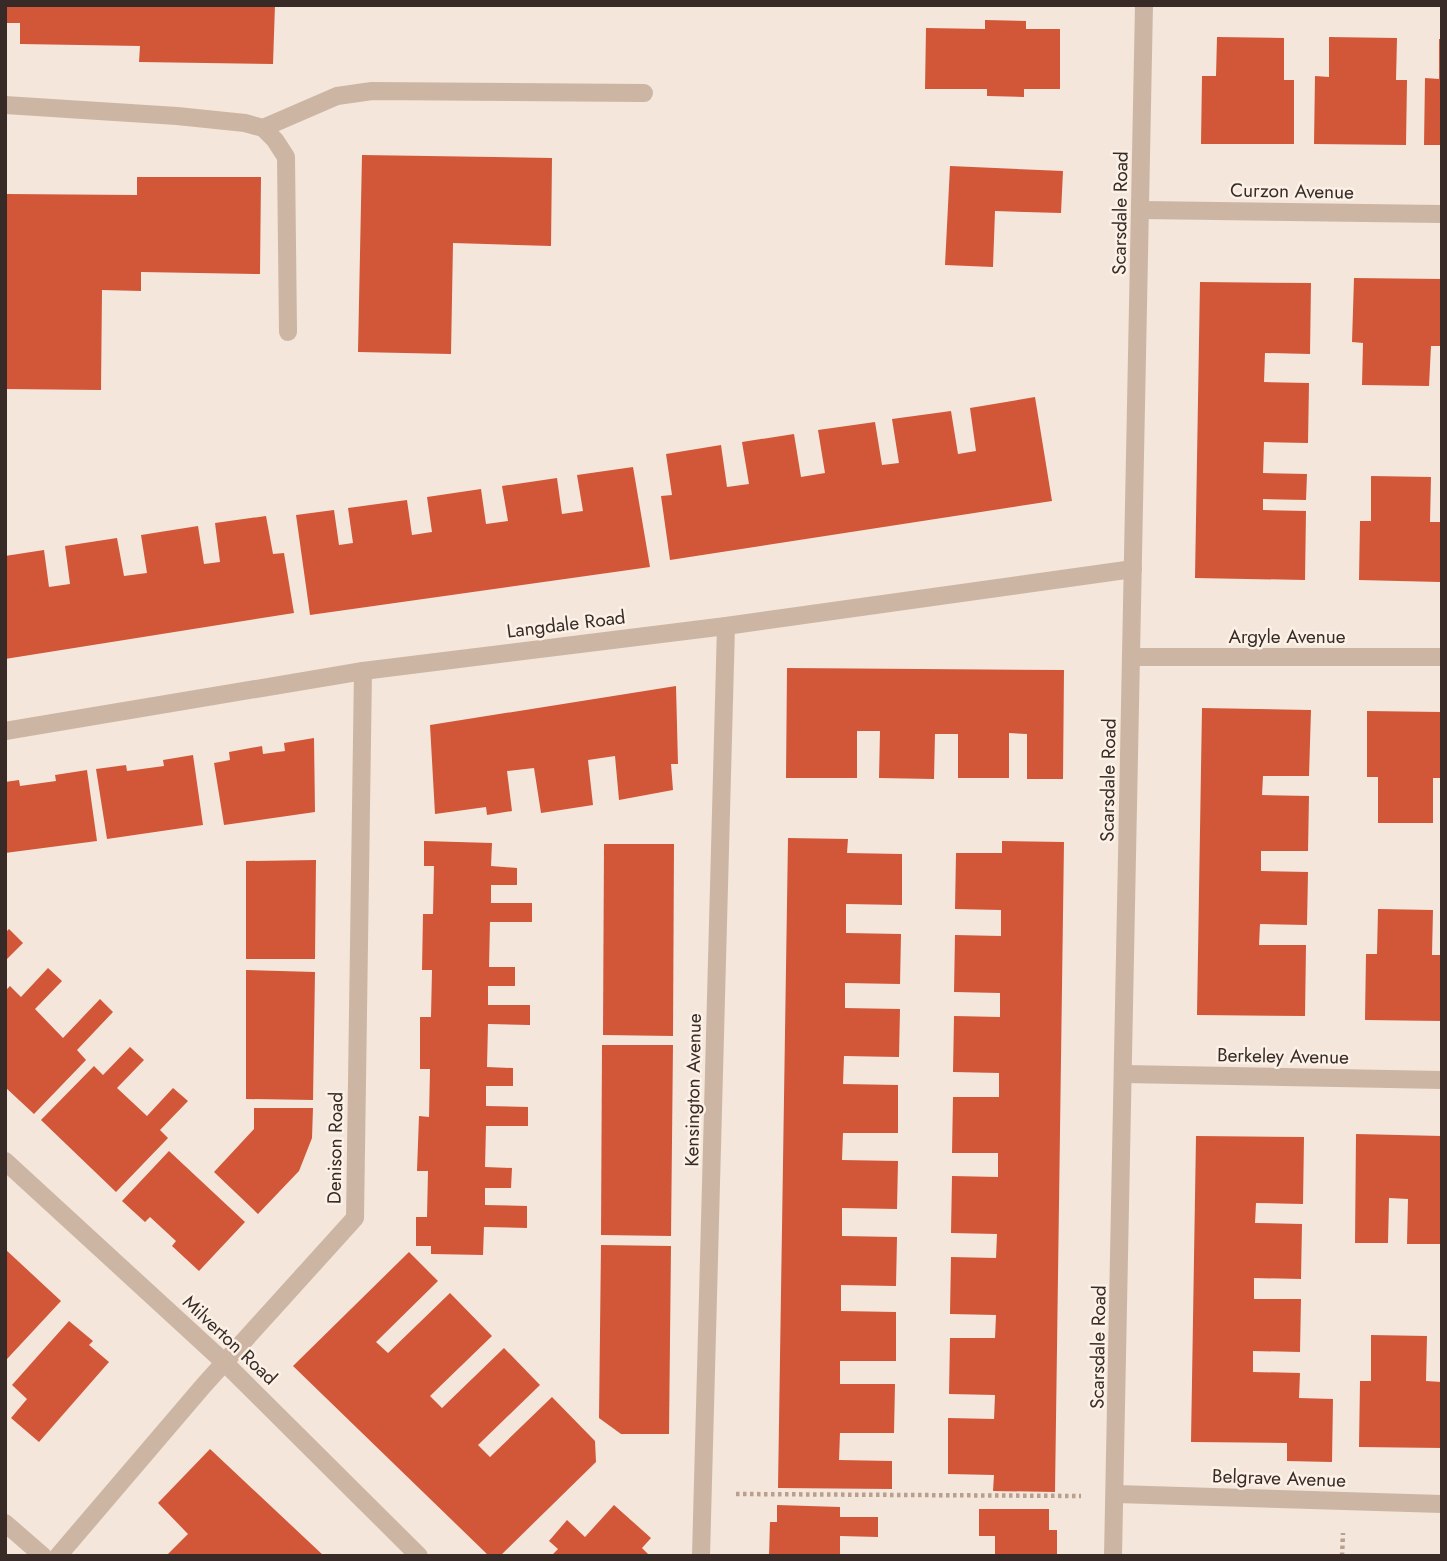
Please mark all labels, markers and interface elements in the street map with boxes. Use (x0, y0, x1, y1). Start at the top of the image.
street label: Scarsdale Road (1105, 151, 1135, 275)
street label: Curzon Avenue (1230, 176, 1354, 206)
street label: Langdale Road (505, 603, 627, 645)
street label: Argyle Avenue (1228, 623, 1346, 650)
street label: Scarsdale Road (1093, 718, 1123, 842)
street label: Kensington Avenue (678, 1013, 708, 1167)
street label: Berkeley Avenue (1217, 1041, 1349, 1071)
street label: Denison Road (321, 1092, 349, 1204)
street label: Scarsdale Road (1083, 1285, 1113, 1409)
street label: Milverton Road (177, 1289, 283, 1391)
street label: Belgrave Avenue (1212, 1462, 1347, 1494)

